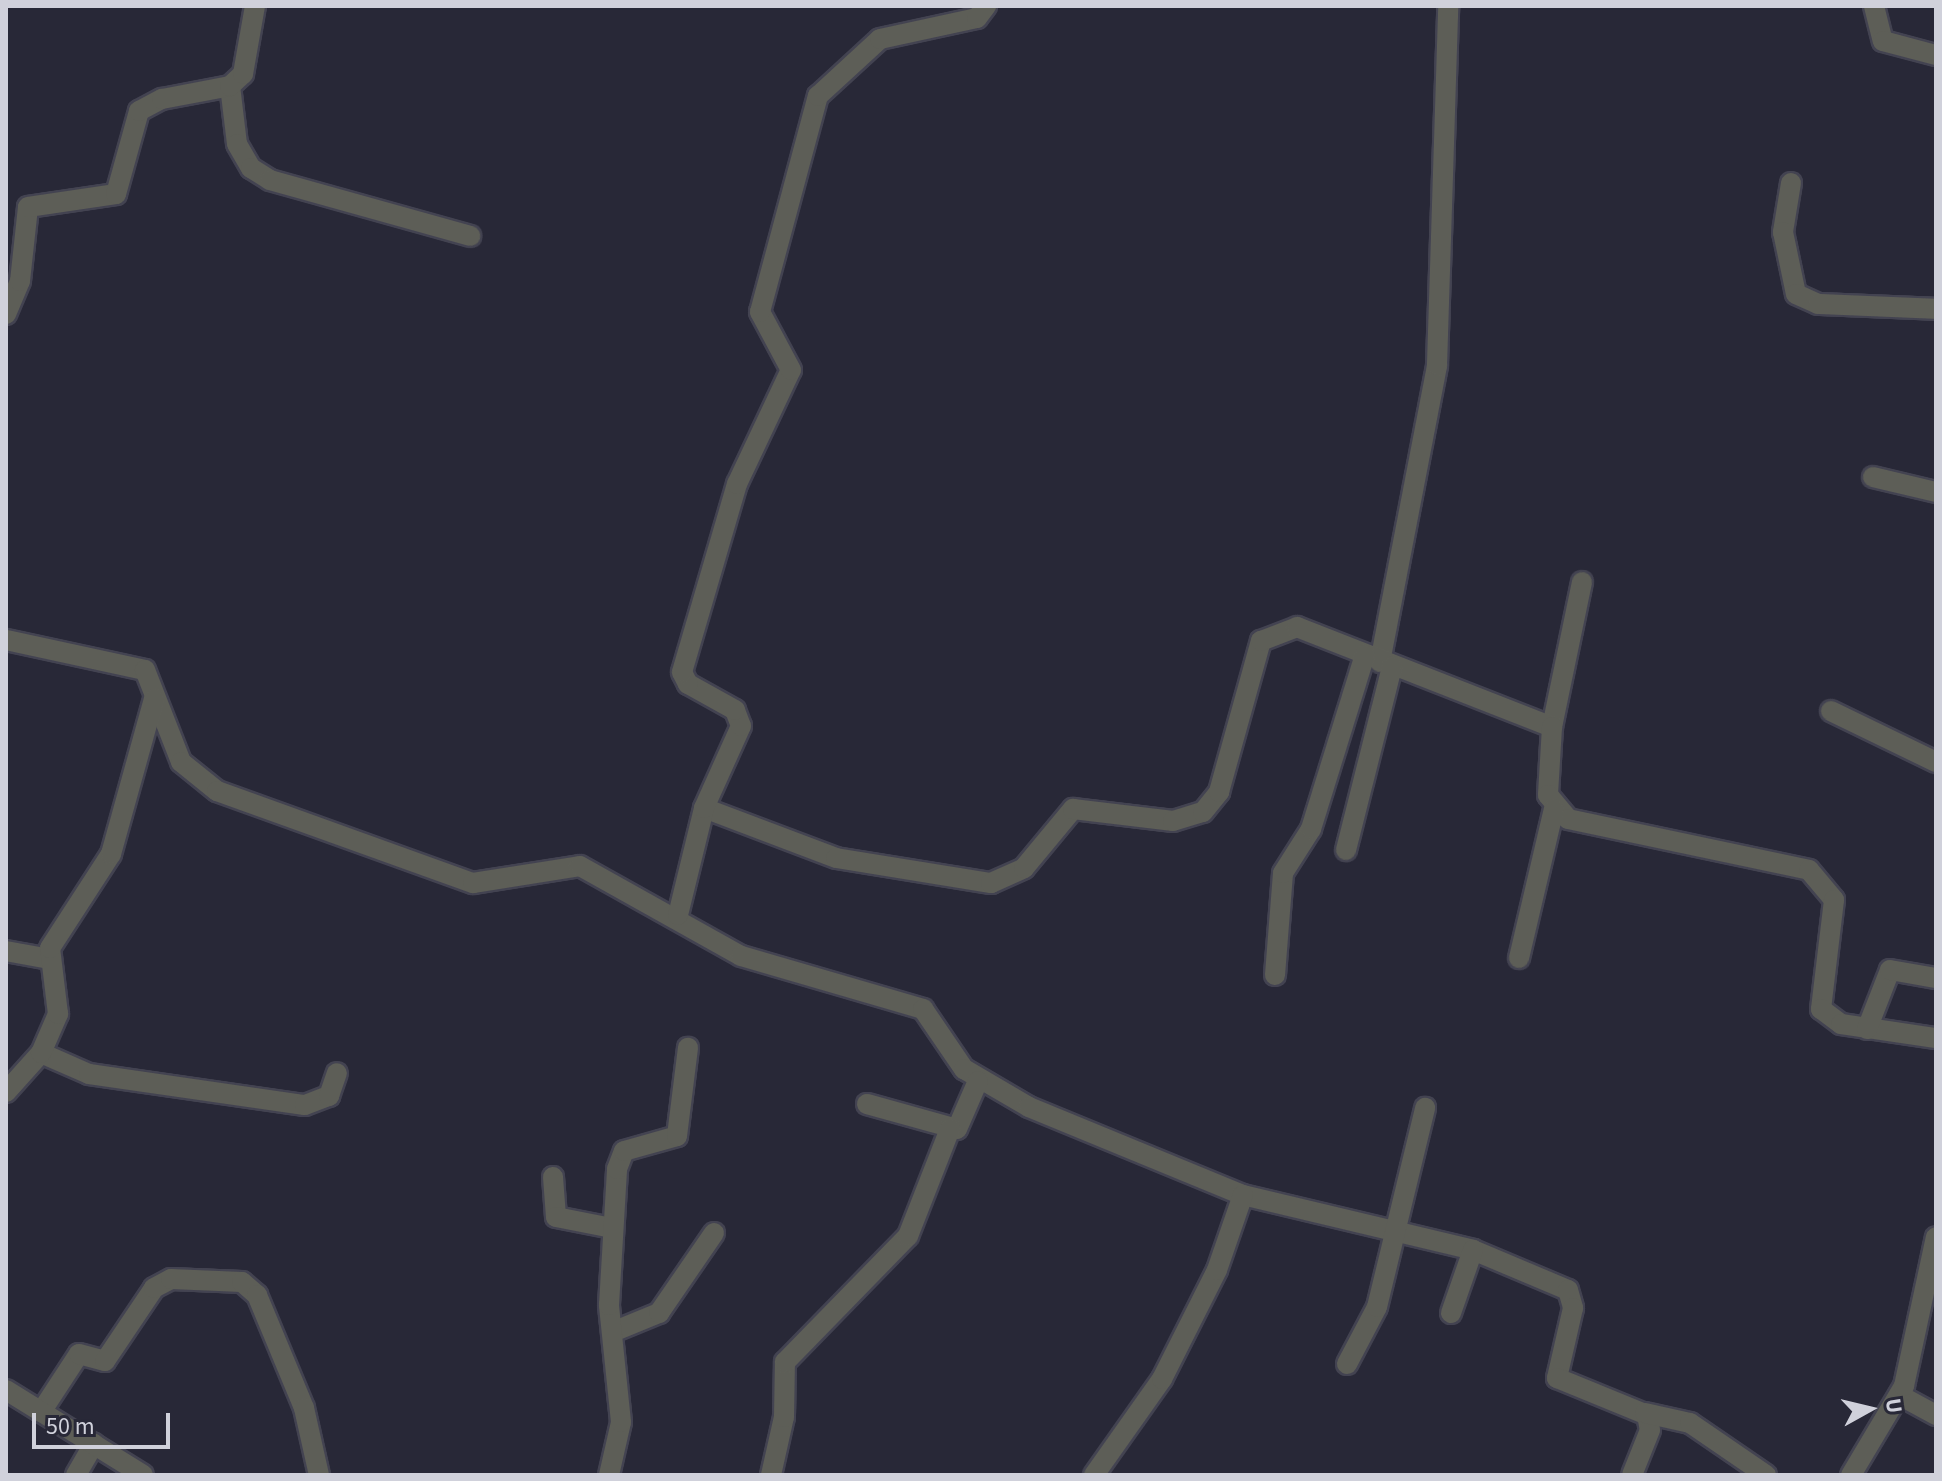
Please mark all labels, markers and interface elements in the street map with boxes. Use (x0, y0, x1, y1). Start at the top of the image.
north arrow (1830, 1369, 1910, 1449)
text: U (1877, 1396, 1911, 1415)
scale bar (36, 1397, 174, 1447)
text: 50 m (46, 1409, 95, 1444)

